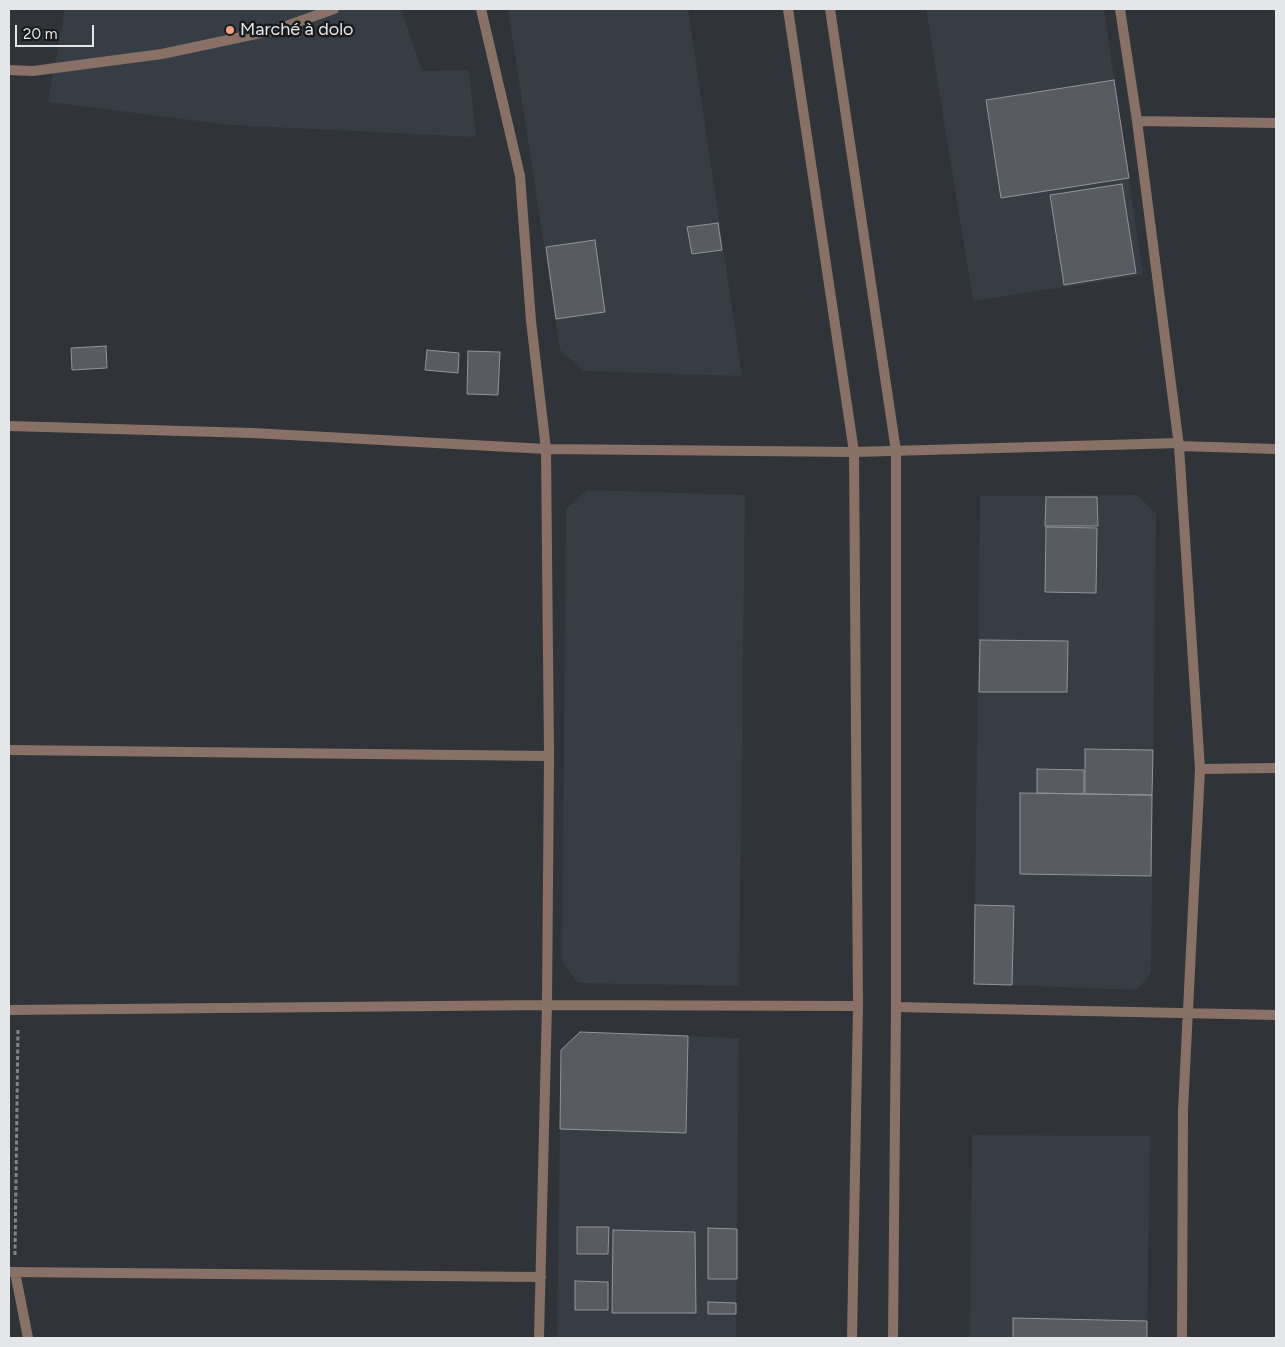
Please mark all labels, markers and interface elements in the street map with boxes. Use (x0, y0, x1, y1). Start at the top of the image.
scale bar (18, 15, 96, 47)
place label: Marché à dolo (240, 19, 354, 41)
marker: Marché à dolo (224, 24, 236, 36)
text: 20 m (23, 25, 57, 43)

